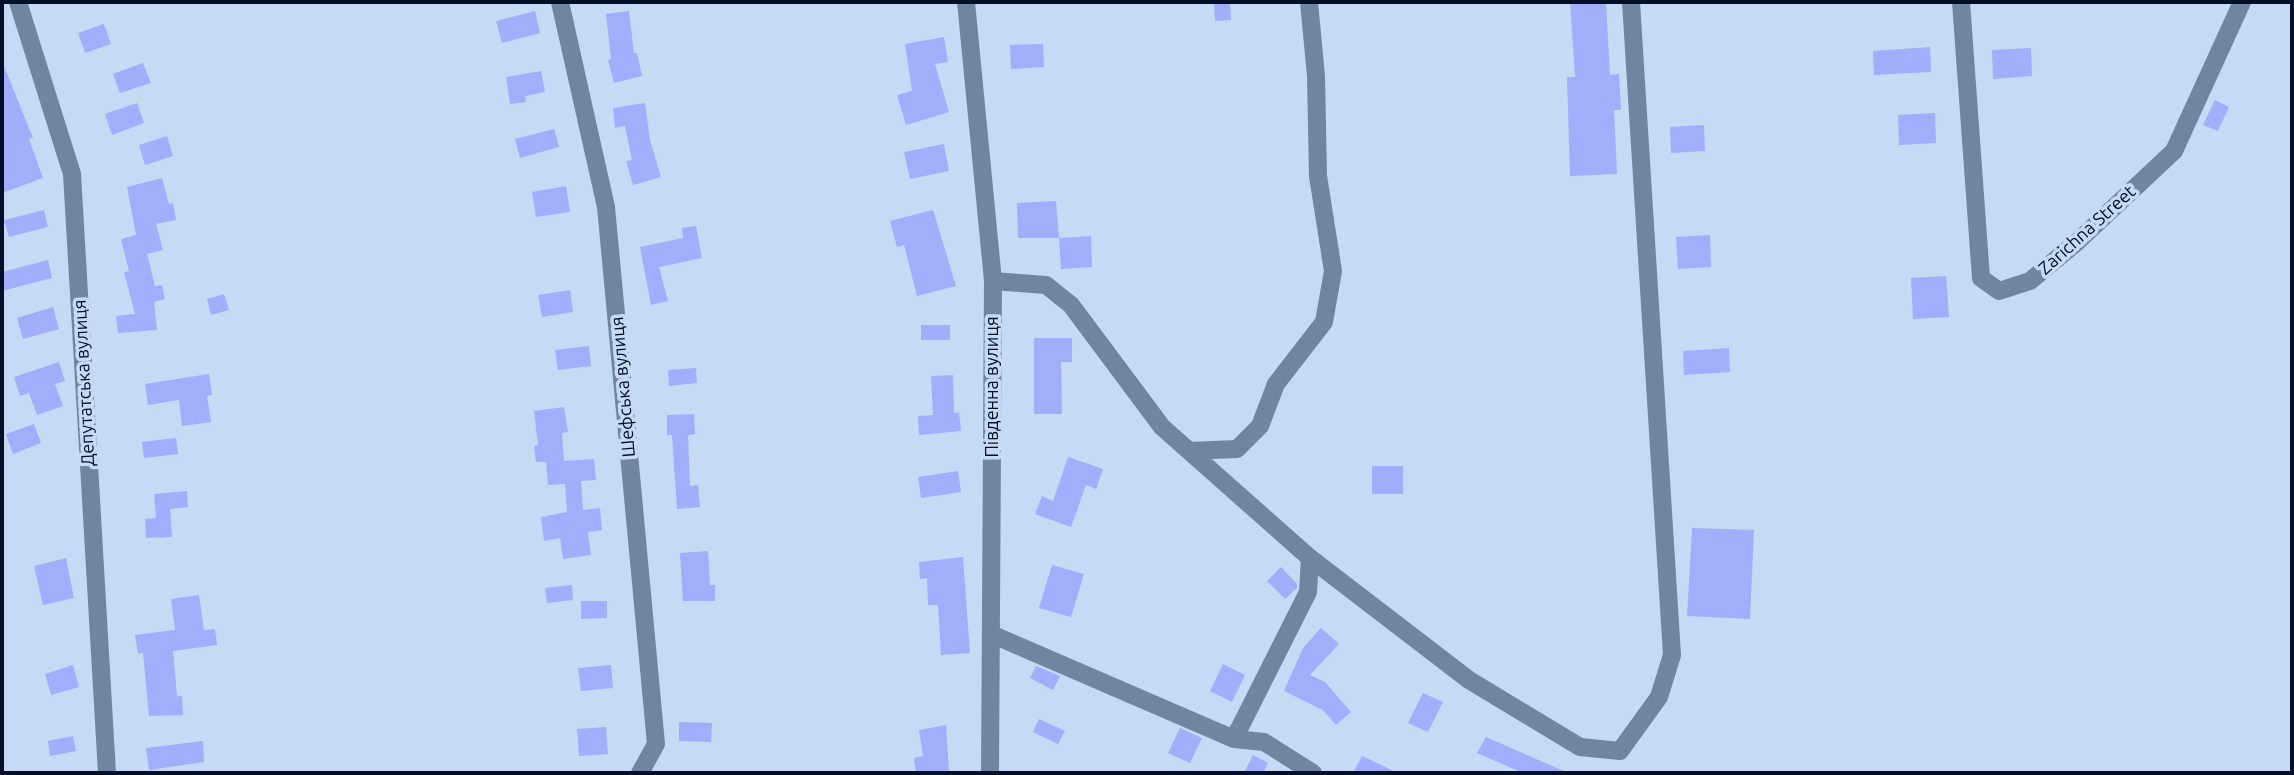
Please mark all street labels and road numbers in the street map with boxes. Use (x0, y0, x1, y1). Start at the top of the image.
street label: Zarichna Street (2034, 181, 2140, 279)
street label: Депутатська вулиця (69, 299, 99, 467)
street label: Шефська вулиця (606, 316, 640, 458)
street label: Південна вулиця (981, 316, 1003, 458)

